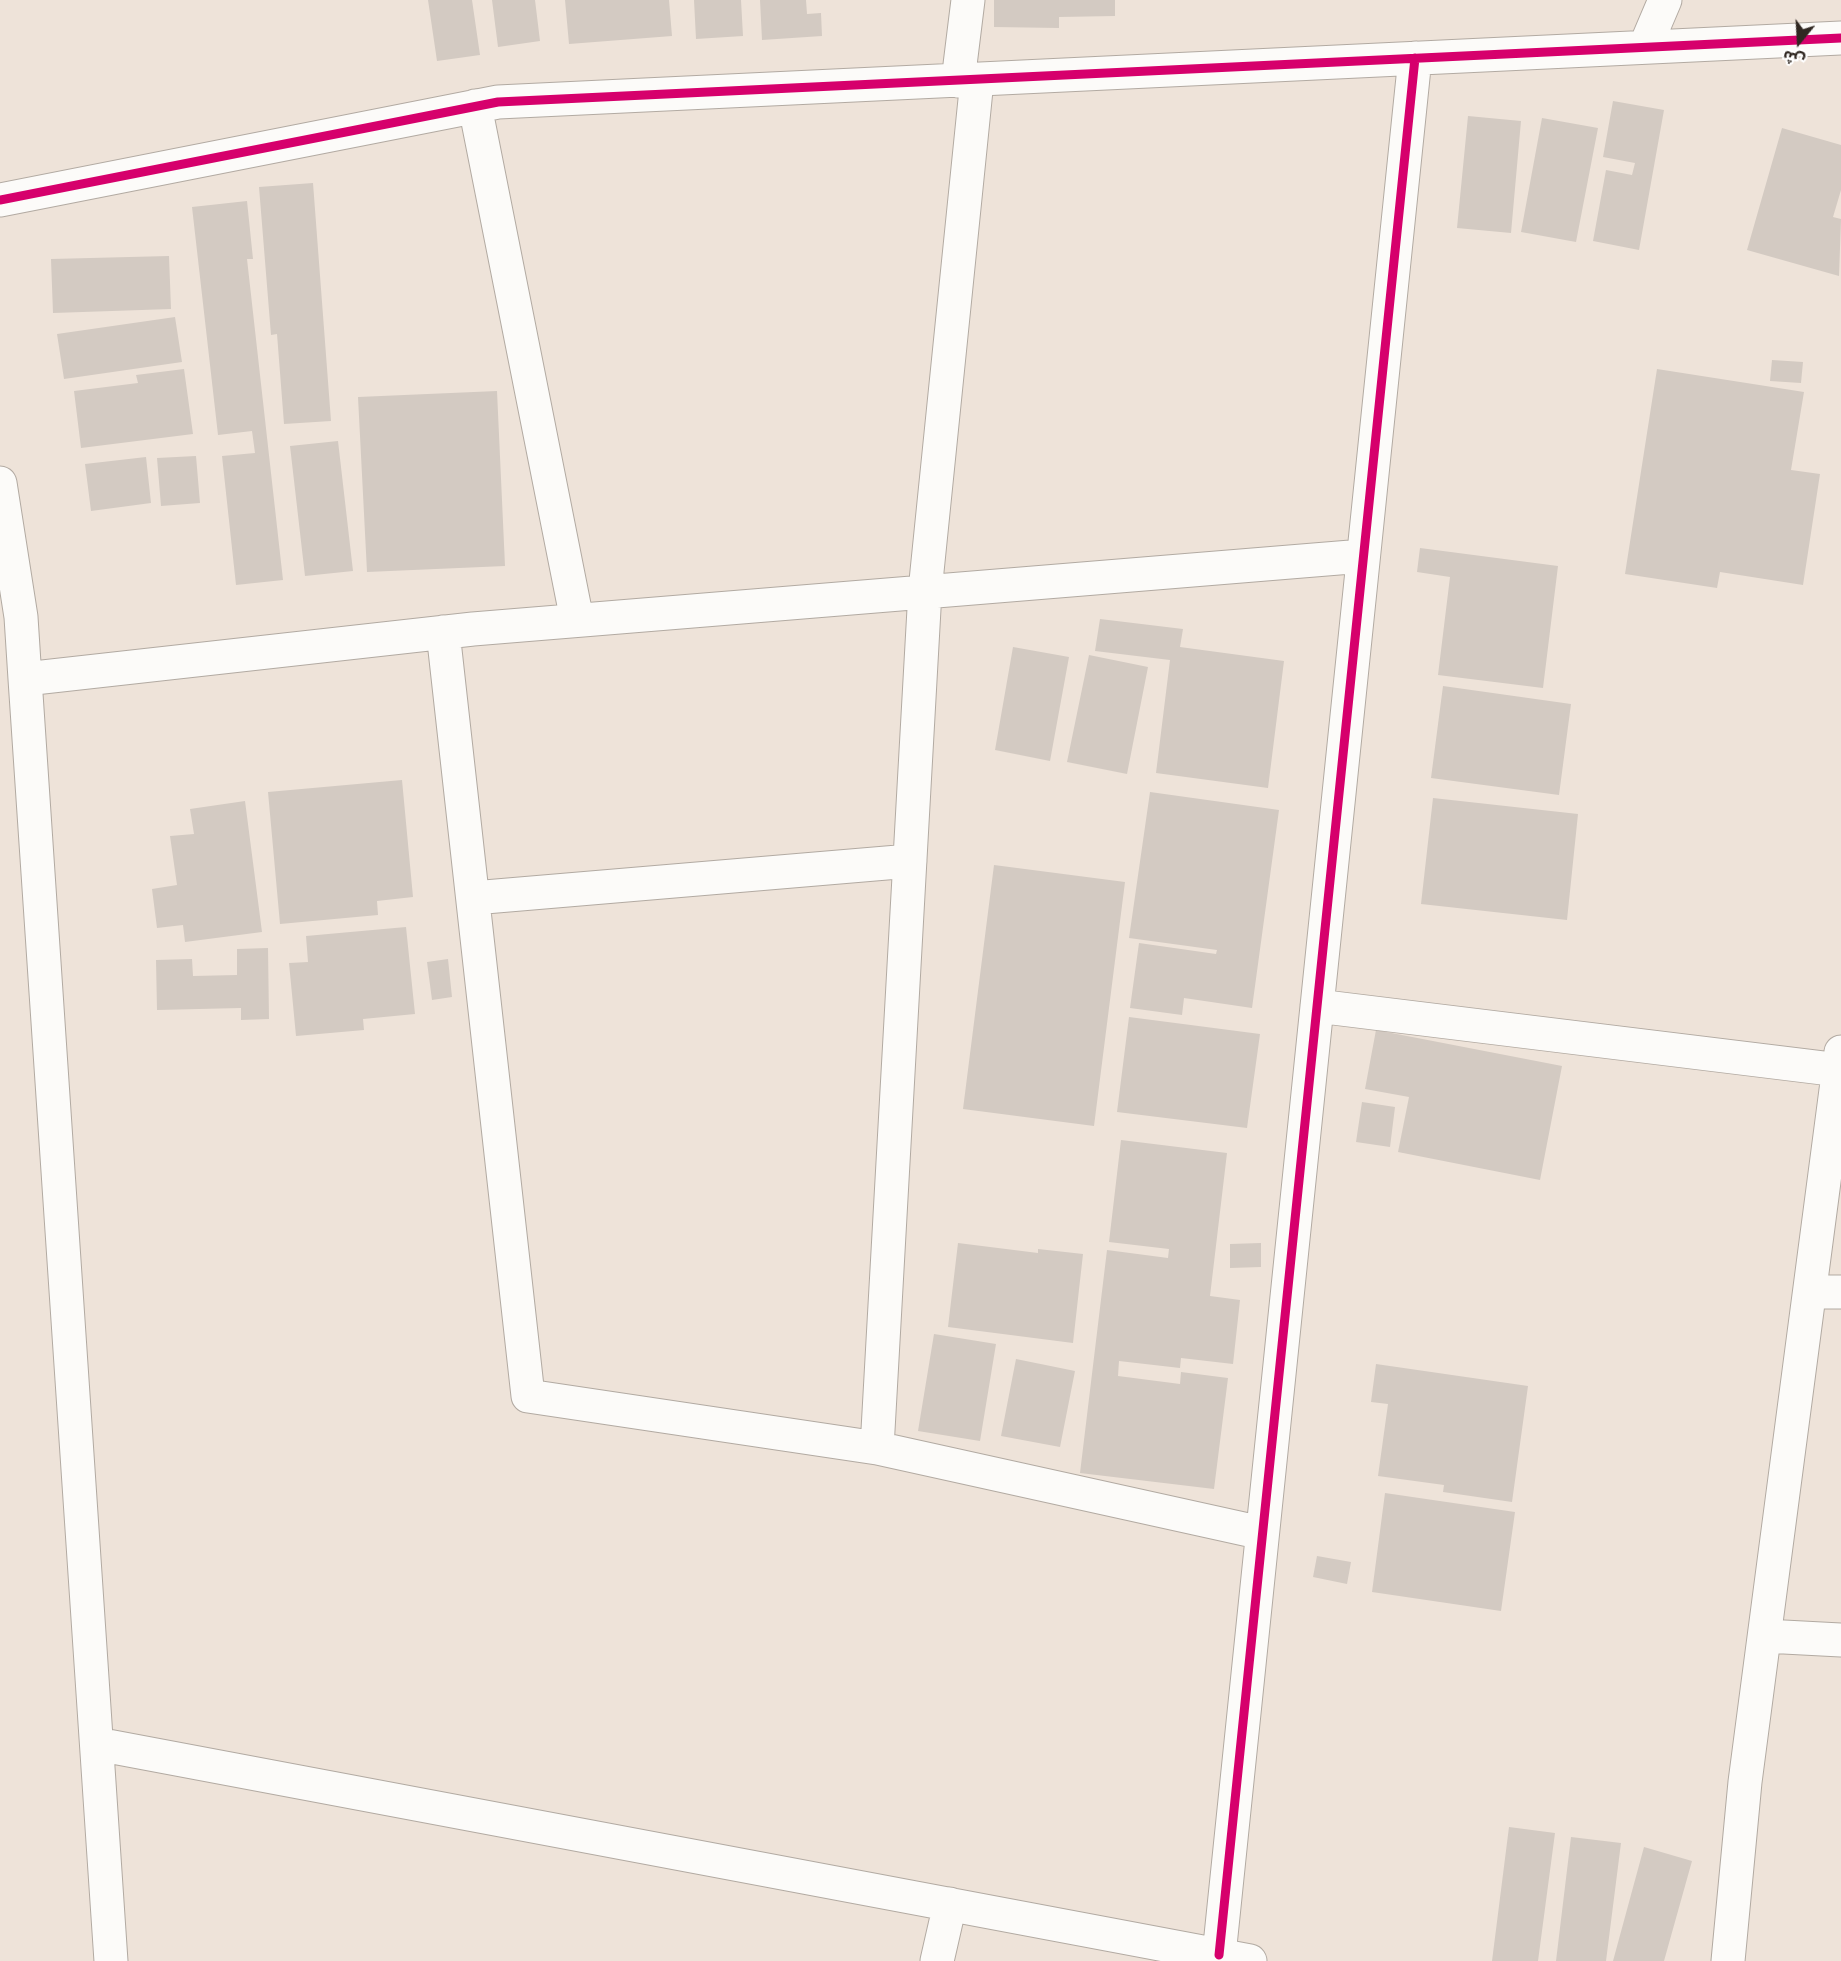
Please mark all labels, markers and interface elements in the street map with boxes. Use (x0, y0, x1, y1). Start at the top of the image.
north arrow (1769, 12, 1829, 72)
text: ش (1780, 47, 1807, 72)

